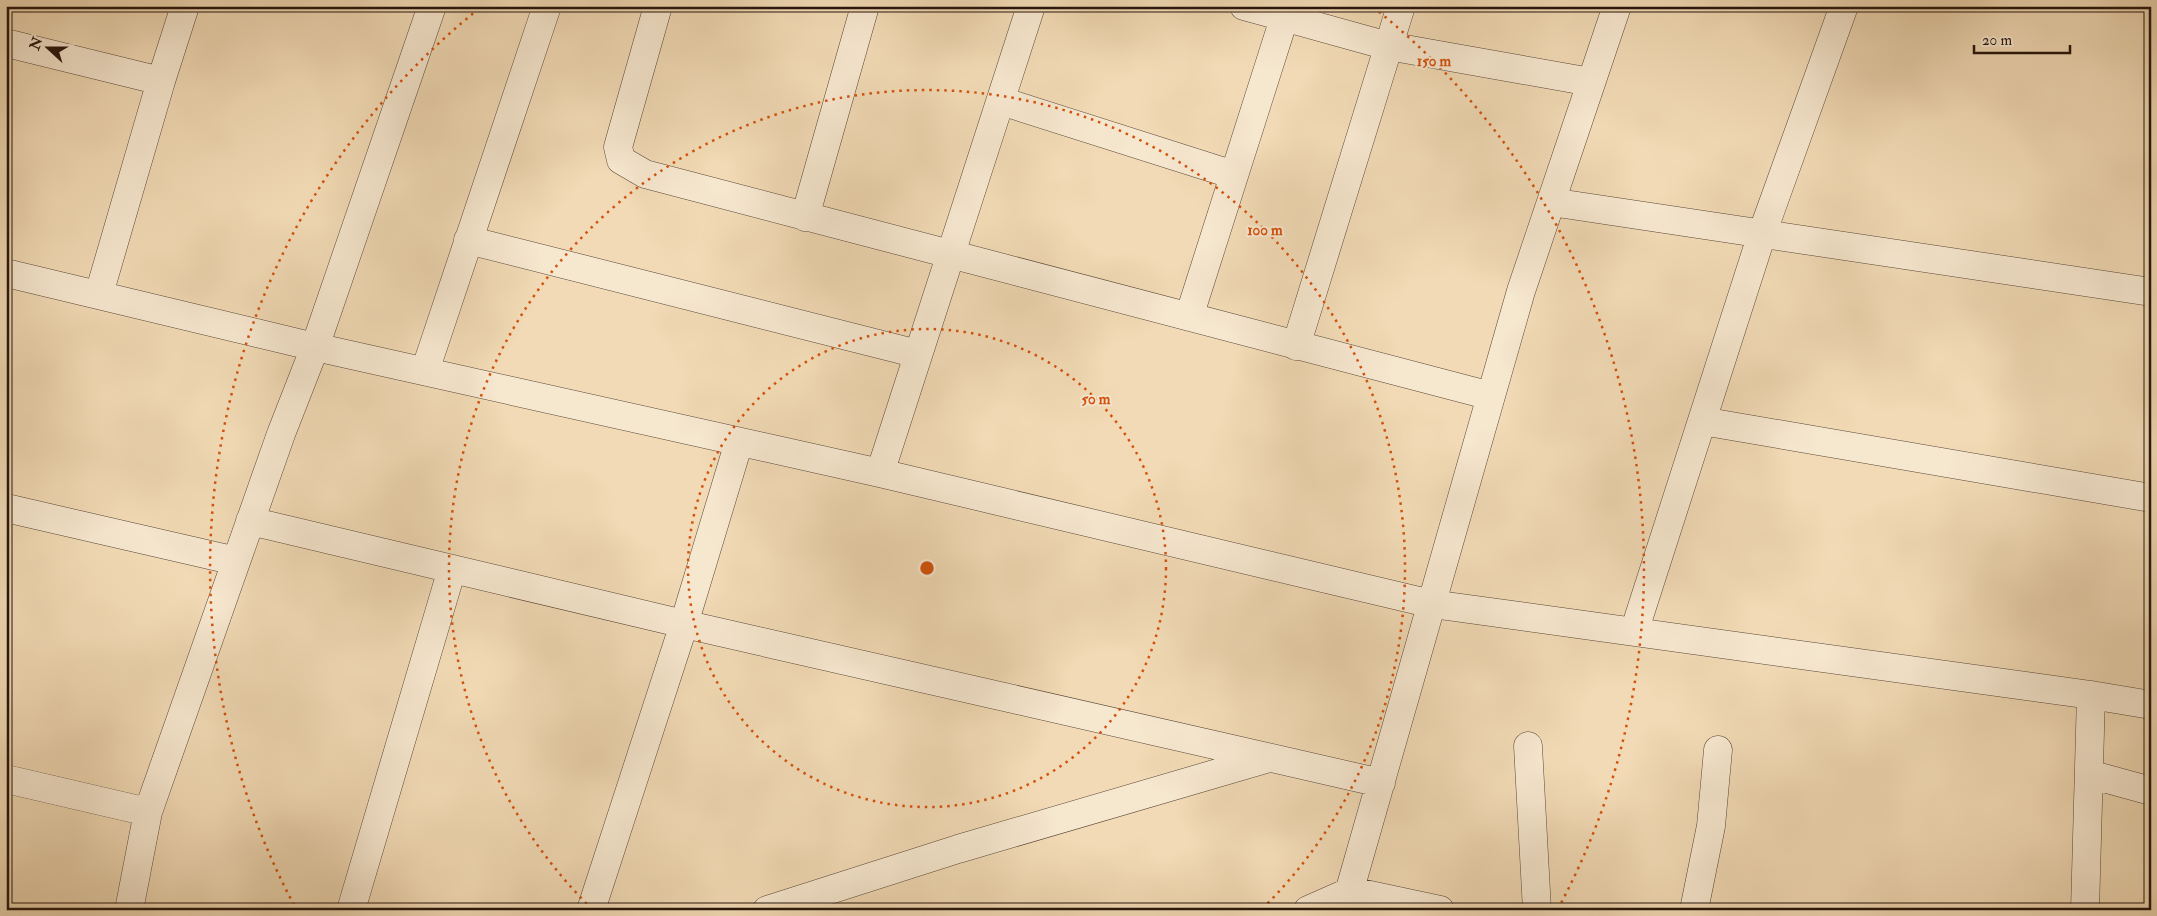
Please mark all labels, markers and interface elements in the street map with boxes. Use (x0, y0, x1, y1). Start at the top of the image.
north arrow (22, 22, 72, 72)
scale bar (1974, 22, 2071, 54)
text: 20 m (1982, 31, 2012, 50)
text: N (26, 34, 47, 53)
text: 150 m (1417, 52, 1451, 71)
text: 100 m (1247, 221, 1283, 240)
text: 50 m (1082, 390, 1111, 409)
centre of rings (918, 559, 936, 577)

